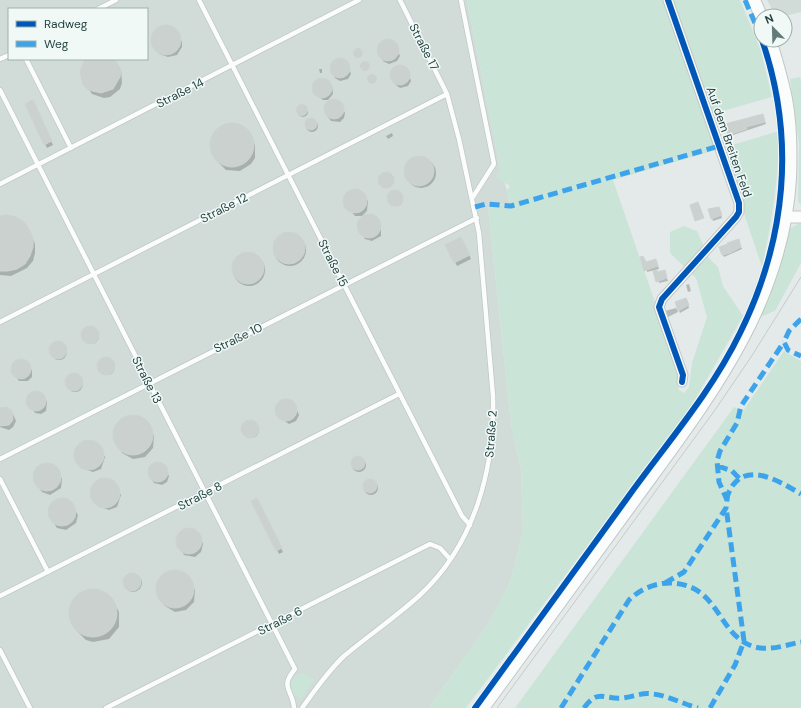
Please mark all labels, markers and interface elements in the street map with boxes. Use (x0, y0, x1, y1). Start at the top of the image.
legend (8, 8, 148, 60)
north arrow (753, 8, 793, 48)
text: N (763, 11, 776, 27)
text: Radweg (44, 16, 88, 32)
street label: Straße 17 (405, 21, 443, 73)
text: Weg (44, 36, 69, 52)
street label: Straße 14 (153, 74, 207, 112)
street label: Auf dem Breiten Feld (703, 85, 755, 199)
street label: Straße 12 (198, 189, 250, 227)
street label: Straße 15 (314, 236, 352, 290)
street label: Straße 10 (211, 319, 265, 357)
street label: Straße 13 (128, 354, 166, 406)
street label: Straße 2 (481, 410, 501, 458)
street label: Straße 8 (175, 478, 225, 514)
street label: Straße 6 (255, 603, 305, 639)

